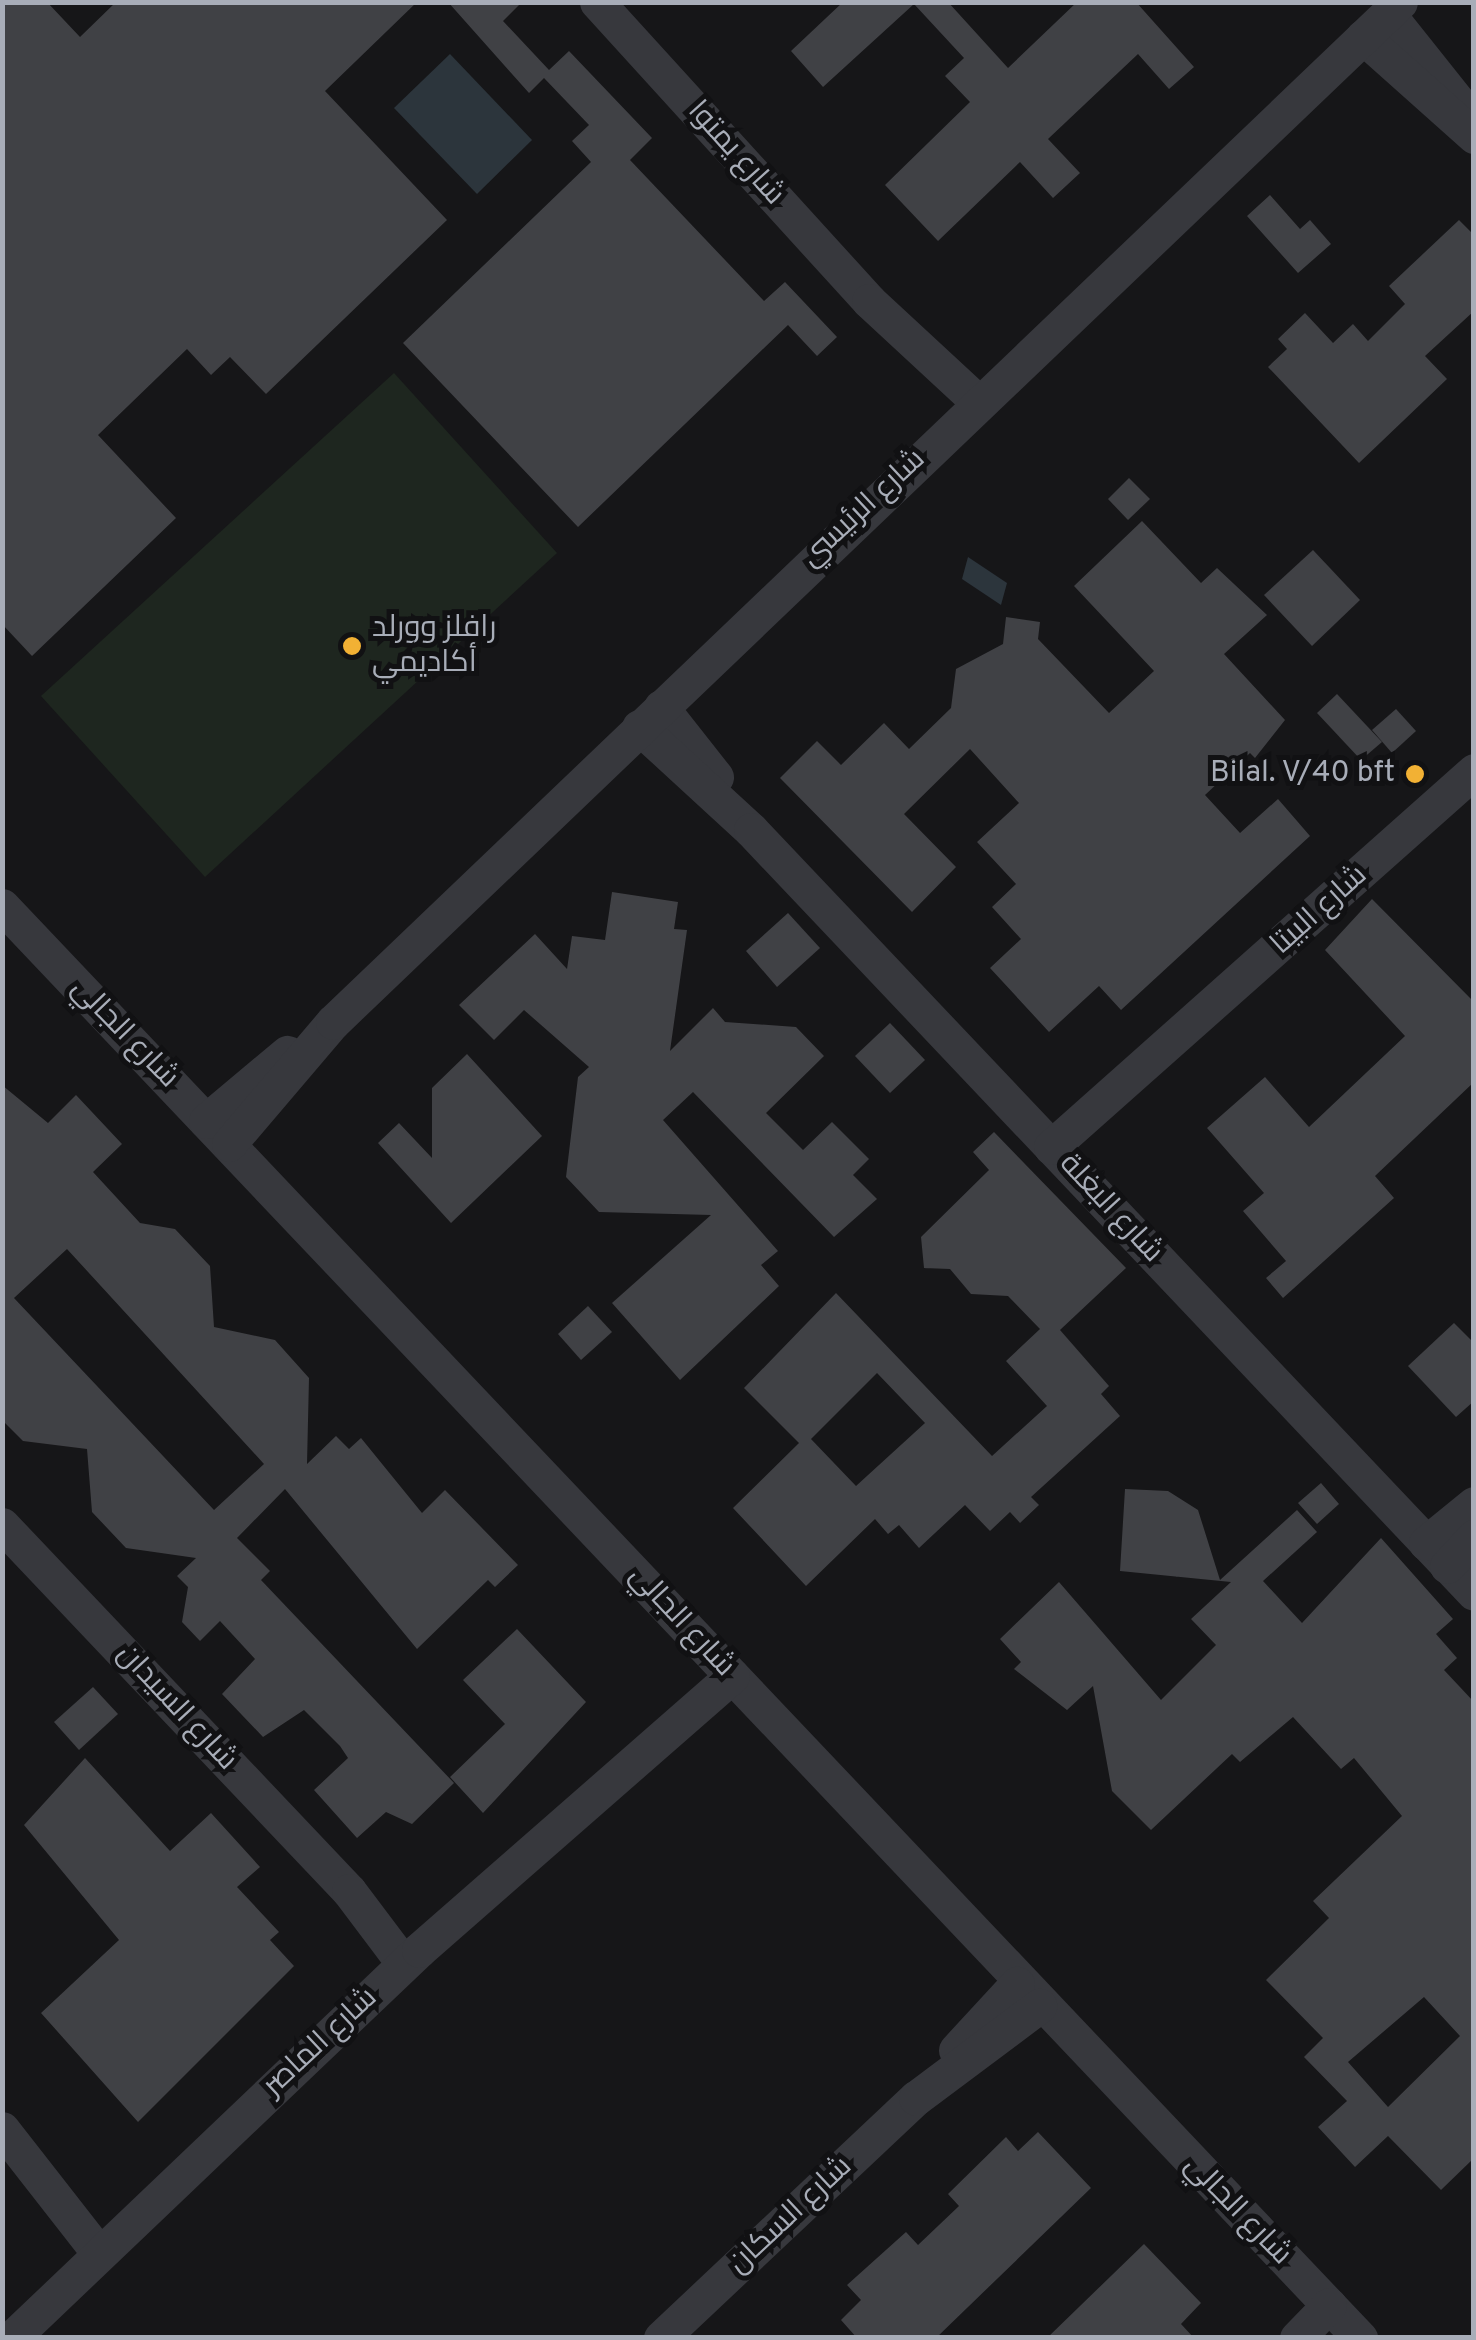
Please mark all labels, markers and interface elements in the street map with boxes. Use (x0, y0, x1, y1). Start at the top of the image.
street label: شارع يمتوا (679, 95, 791, 213)
street label: شارع الرئيسي (794, 442, 934, 576)
place label: رافلز وورلد أكاديمي (372, 611, 496, 682)
marker: رافلز وورلد أكاديمي (341, 635, 363, 657)
place label: Bilal. V/40 bft (1209, 756, 1395, 792)
marker: Bilal. V/40 bft (1404, 763, 1426, 785)
street label: شارع البيتا (1265, 859, 1375, 963)
street label: شارع الجالي (63, 971, 185, 1097)
street label: شارع البغلة (1050, 1147, 1170, 1271)
street label: شارع الجالي (620, 1559, 742, 1685)
street label: شارع السيدان (108, 1637, 244, 1779)
street label: شارع الماصر (256, 1981, 386, 2105)
street label: شارع الجالي (1176, 2148, 1298, 2274)
street label: شارع السكان (722, 2150, 860, 2282)

